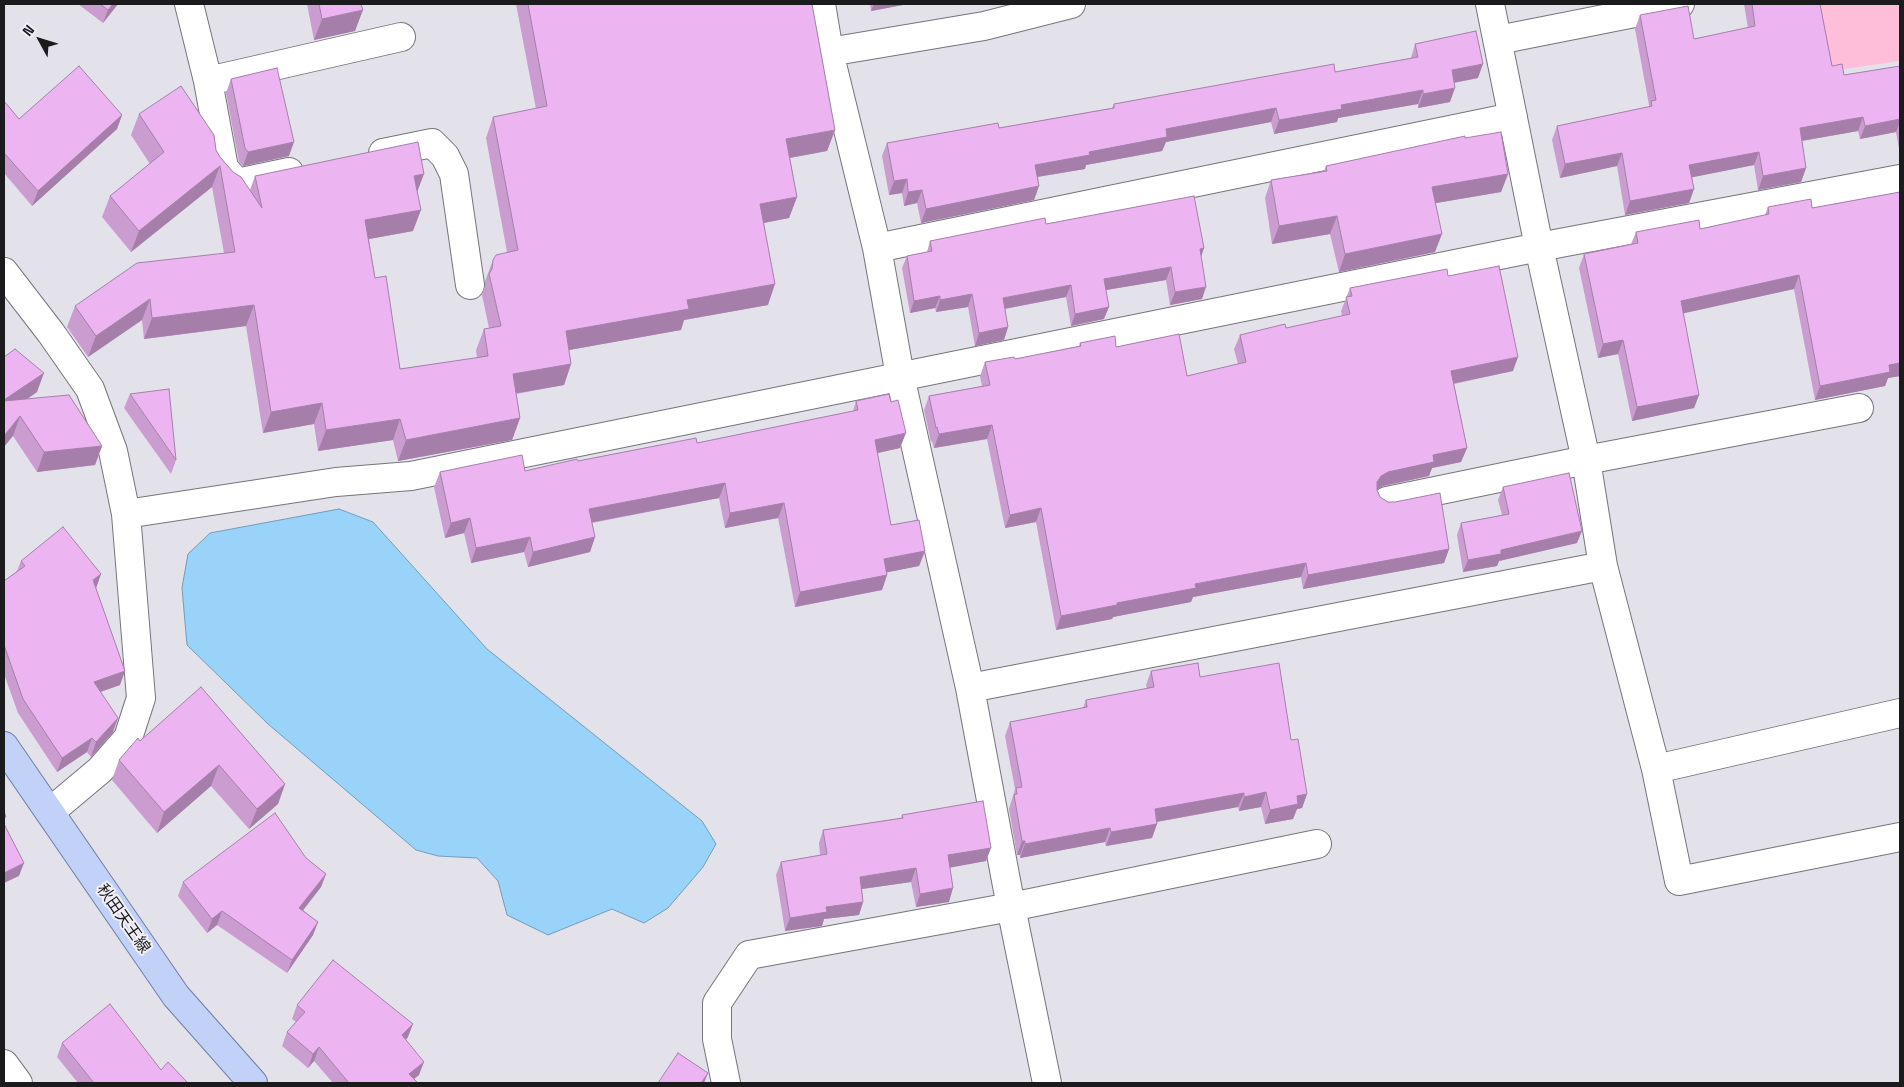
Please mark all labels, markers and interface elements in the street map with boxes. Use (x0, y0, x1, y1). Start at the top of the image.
north arrow (15, 15, 65, 65)
text: N (18, 21, 38, 40)
street label: 秋田天王線 (92, 881, 154, 957)

